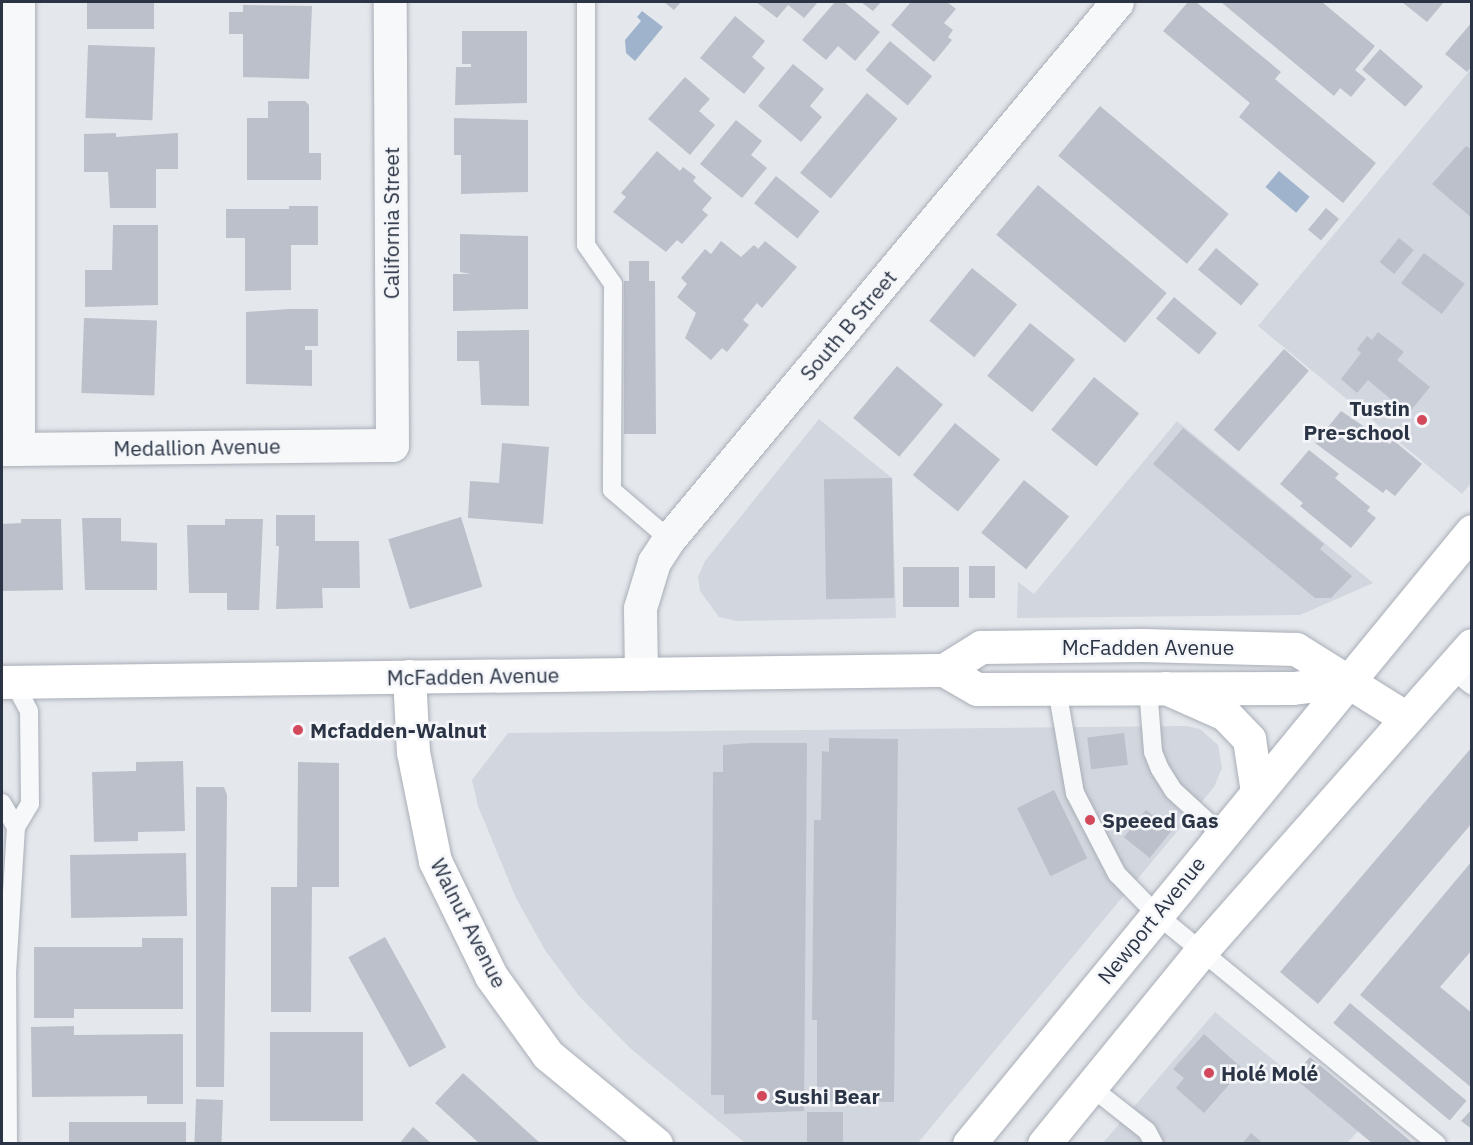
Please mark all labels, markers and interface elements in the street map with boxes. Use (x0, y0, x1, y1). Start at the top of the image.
street label: California Street (378, 147, 404, 299)
street label: South B Street (795, 265, 901, 385)
place label: Tustin Pre-school (1303, 395, 1410, 445)
marker: Tustin Pre-school (1415, 413, 1429, 427)
street label: Medallion Avenue (113, 433, 281, 461)
street label: McFadden Avenue (1062, 634, 1234, 660)
street label: McFadden Avenue (386, 662, 560, 690)
place label: Mcfadden-Walnut (310, 717, 487, 743)
marker: Mcfadden-Walnut (291, 723, 305, 737)
place label: Speeed Gas (1102, 807, 1219, 833)
marker: Speeed Gas (1083, 813, 1097, 827)
street label: Newport Avenue (1092, 851, 1210, 989)
street label: Walnut Avenue (426, 854, 512, 992)
place label: Holé Molé (1221, 1060, 1318, 1086)
marker: Holé Molé (1202, 1066, 1216, 1080)
place label: Sushi Bear (774, 1083, 880, 1109)
marker: Sushi Bear (755, 1089, 769, 1103)

